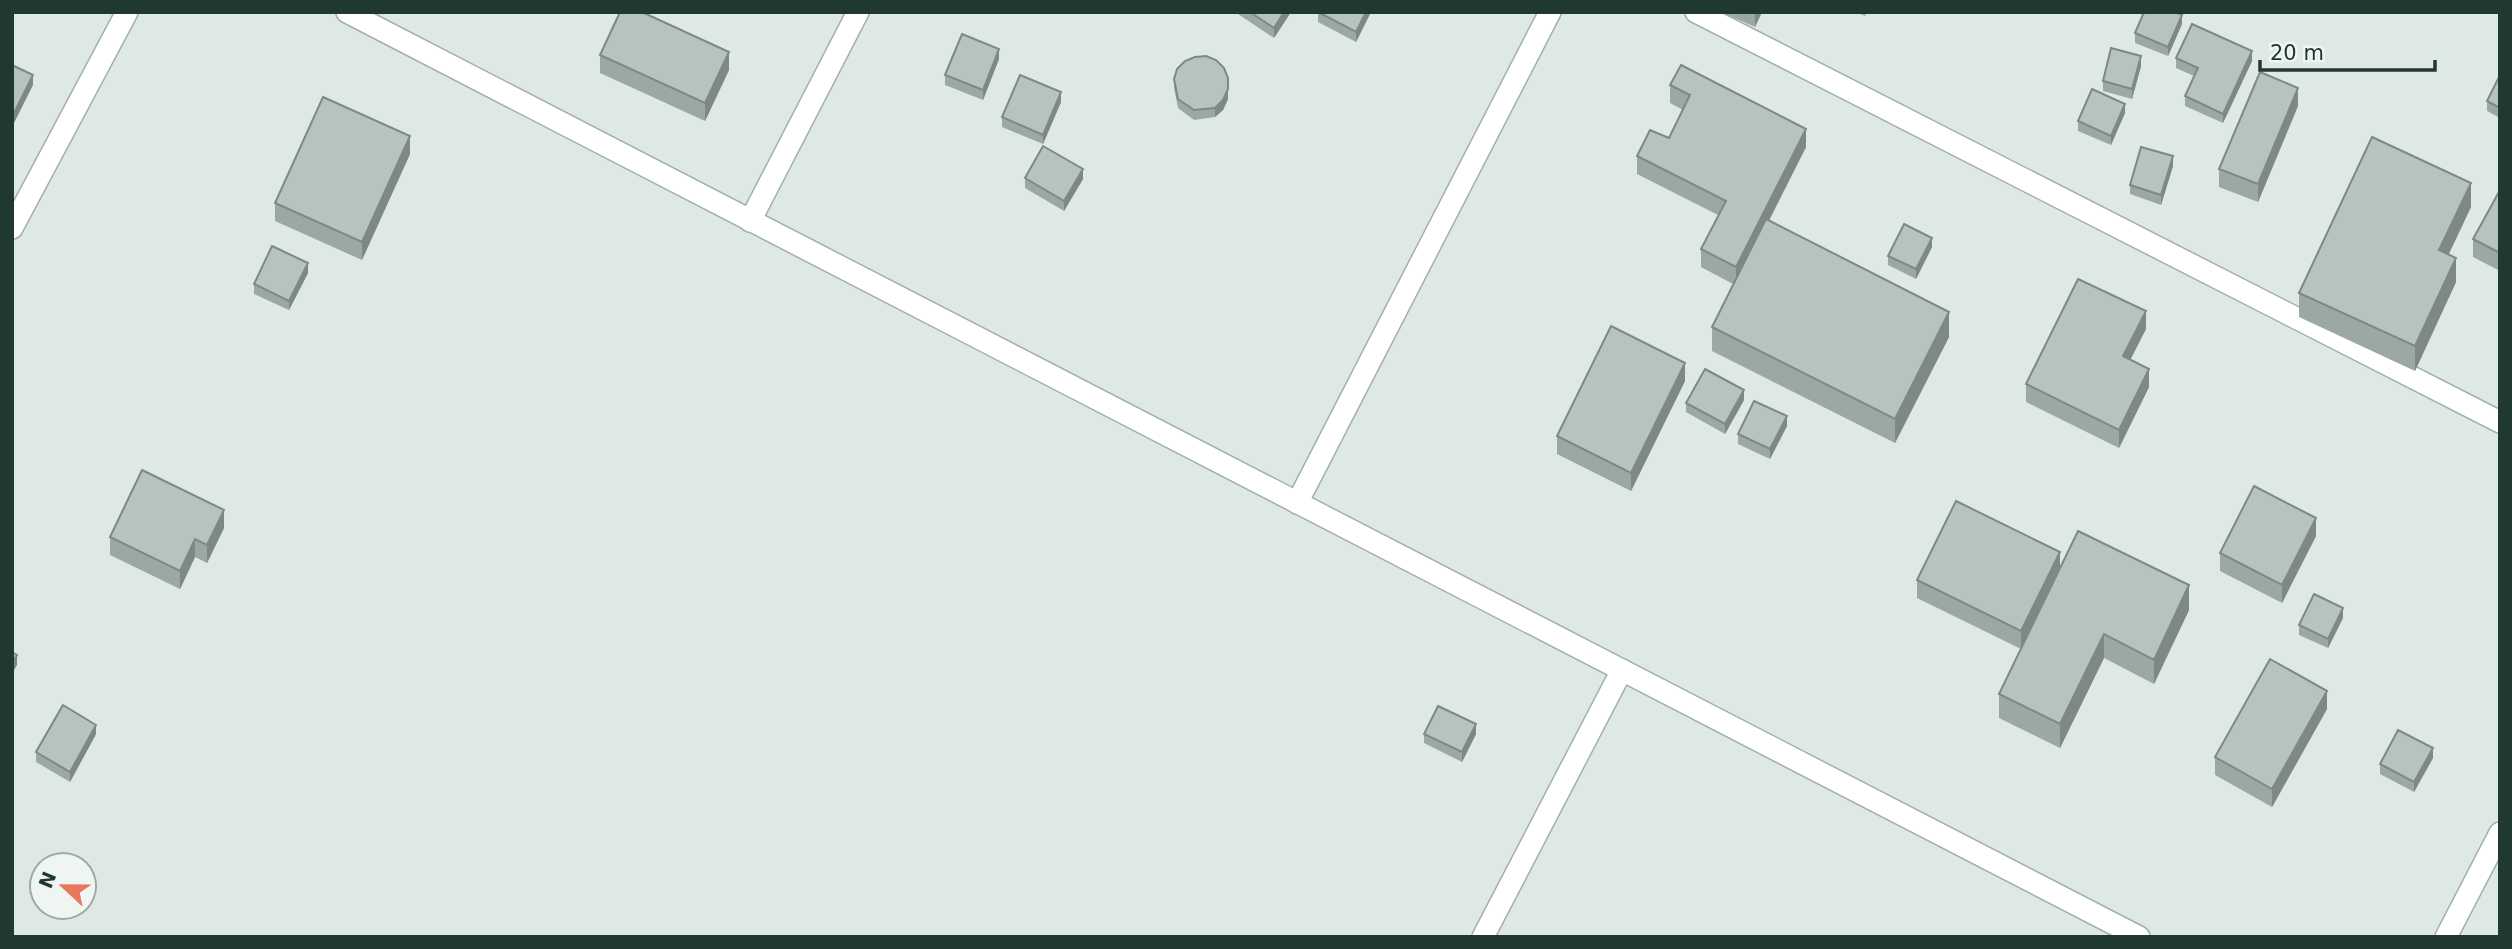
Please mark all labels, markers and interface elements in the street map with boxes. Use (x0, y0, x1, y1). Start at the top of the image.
scale bar (2260, 28, 2435, 72)
text: 20 m (2270, 41, 2324, 65)
north arrow (28, 851, 98, 921)
text: N (34, 868, 60, 891)

